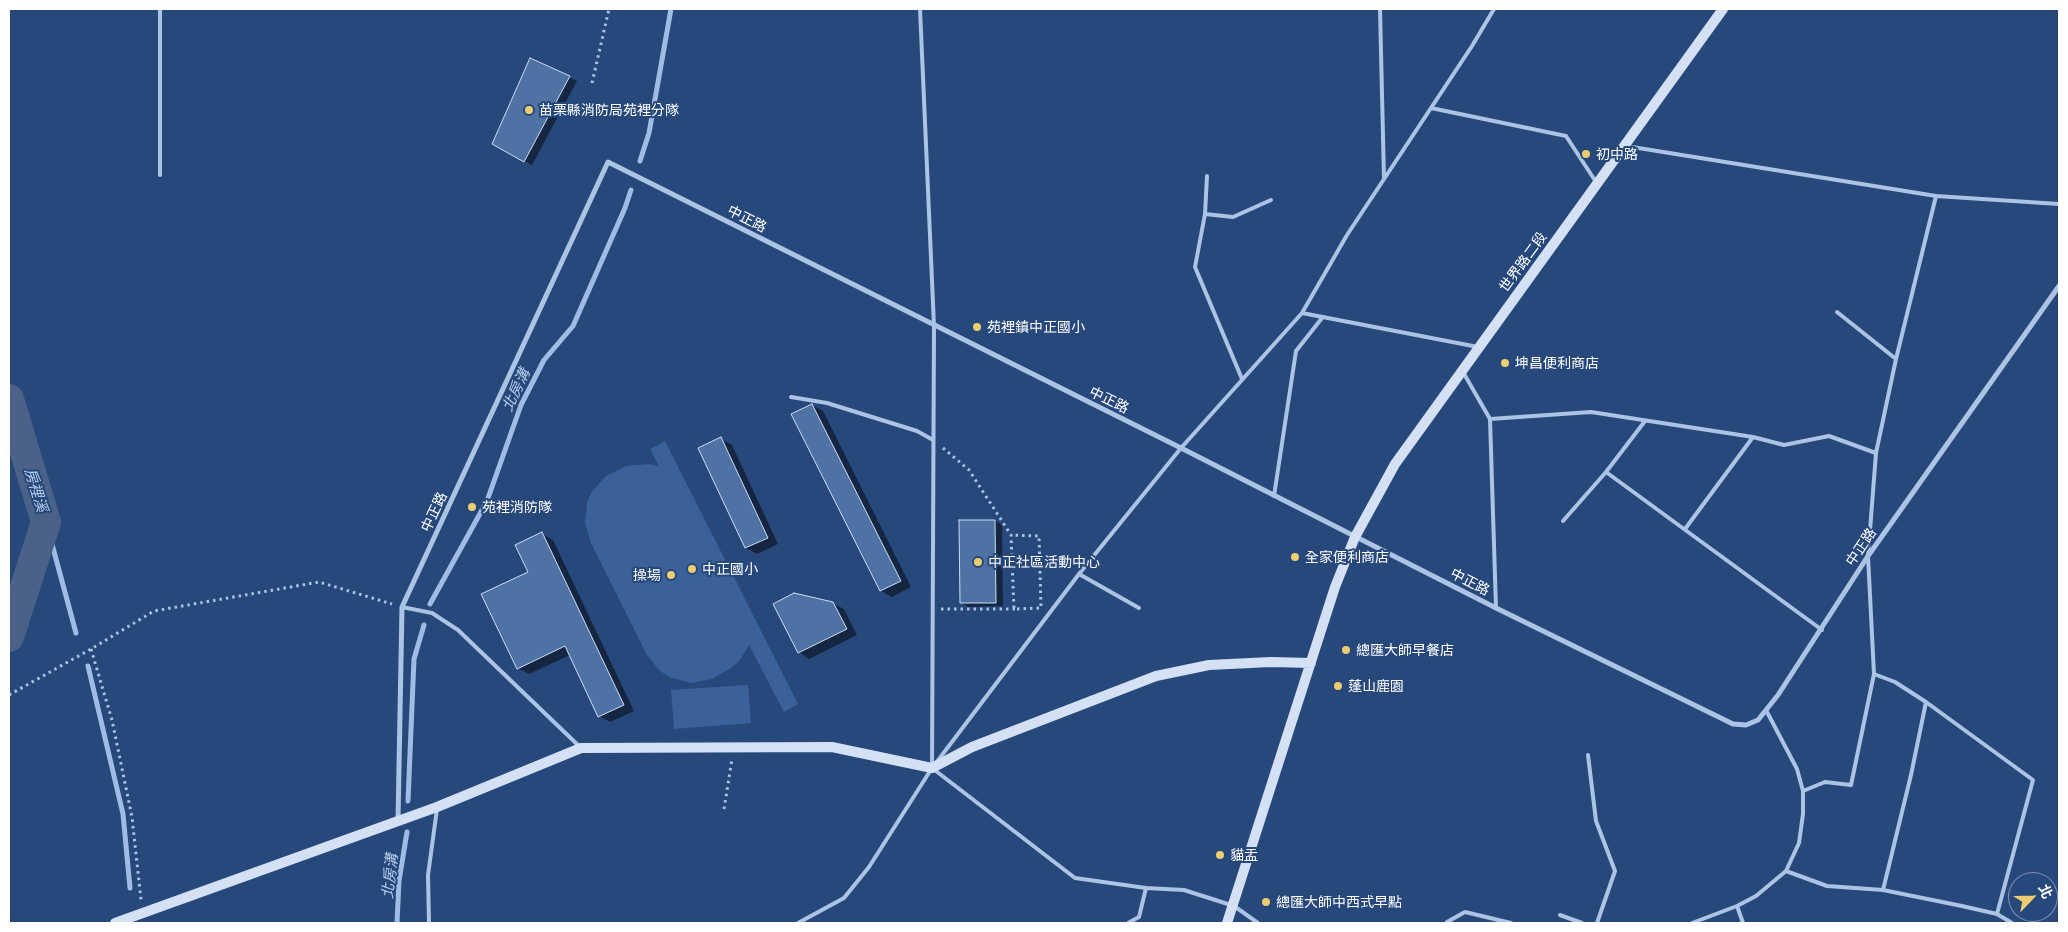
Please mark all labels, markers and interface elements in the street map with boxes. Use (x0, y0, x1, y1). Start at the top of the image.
place label: 苗栗縣消防局苑裡分隊 (539, 102, 679, 118)
marker: 苗栗縣消防局苑裡分隊 (523, 104, 535, 116)
place label: 初中路 (1596, 146, 1638, 162)
marker: 初中路 (1580, 148, 1592, 160)
street label: 中正路 (724, 202, 770, 236)
street label: 世界路二段 (1496, 229, 1550, 295)
place label: 苑裡鎮中正國小 (987, 319, 1085, 335)
marker: 苑裡鎮中正國小 (971, 321, 983, 333)
place label: 坤昌便利商店 (1515, 355, 1599, 371)
marker: 坤昌便利商店 (1499, 357, 1511, 369)
water label: 北房溝 (498, 366, 534, 414)
street label: 中正路 (1086, 383, 1132, 417)
water label: 房裡溪 (21, 466, 51, 514)
street label: 中正路 (418, 489, 450, 535)
place label: 苑裡消防隊 (482, 499, 552, 515)
marker: 苑裡消防隊 (466, 501, 478, 513)
street label: 中正路 (1842, 525, 1880, 569)
place label: 全家便利商店 (1305, 549, 1389, 565)
marker: 全家便利商店 (1289, 551, 1301, 563)
place label: 中正社區活動中心 (988, 554, 1100, 570)
marker: 中正社區活動中心 (972, 556, 984, 568)
place label: 中正國小 (702, 561, 758, 577)
marker: 中正國小 (686, 563, 698, 575)
street label: 中正路 (1447, 565, 1493, 599)
place label: 操場 (633, 567, 661, 583)
marker: 操場 (665, 569, 677, 581)
place label: 總匯大師早餐店 (1356, 642, 1454, 658)
marker: 總匯大師早餐店 (1340, 644, 1352, 656)
place label: 蓬山鹿園 (1348, 678, 1404, 694)
marker: 蓬山鹿園 (1332, 680, 1344, 692)
place label: 貓盂 (1230, 847, 1258, 863)
marker: 貓盂 (1214, 849, 1226, 861)
water label: 北房溝 (379, 853, 401, 899)
north arrow (2008, 872, 2058, 922)
text: 北 (2036, 881, 2057, 901)
place label: 總匯大師中西式早點 (1276, 894, 1402, 910)
marker: 總匯大師中西式早點 (1260, 896, 1272, 908)

